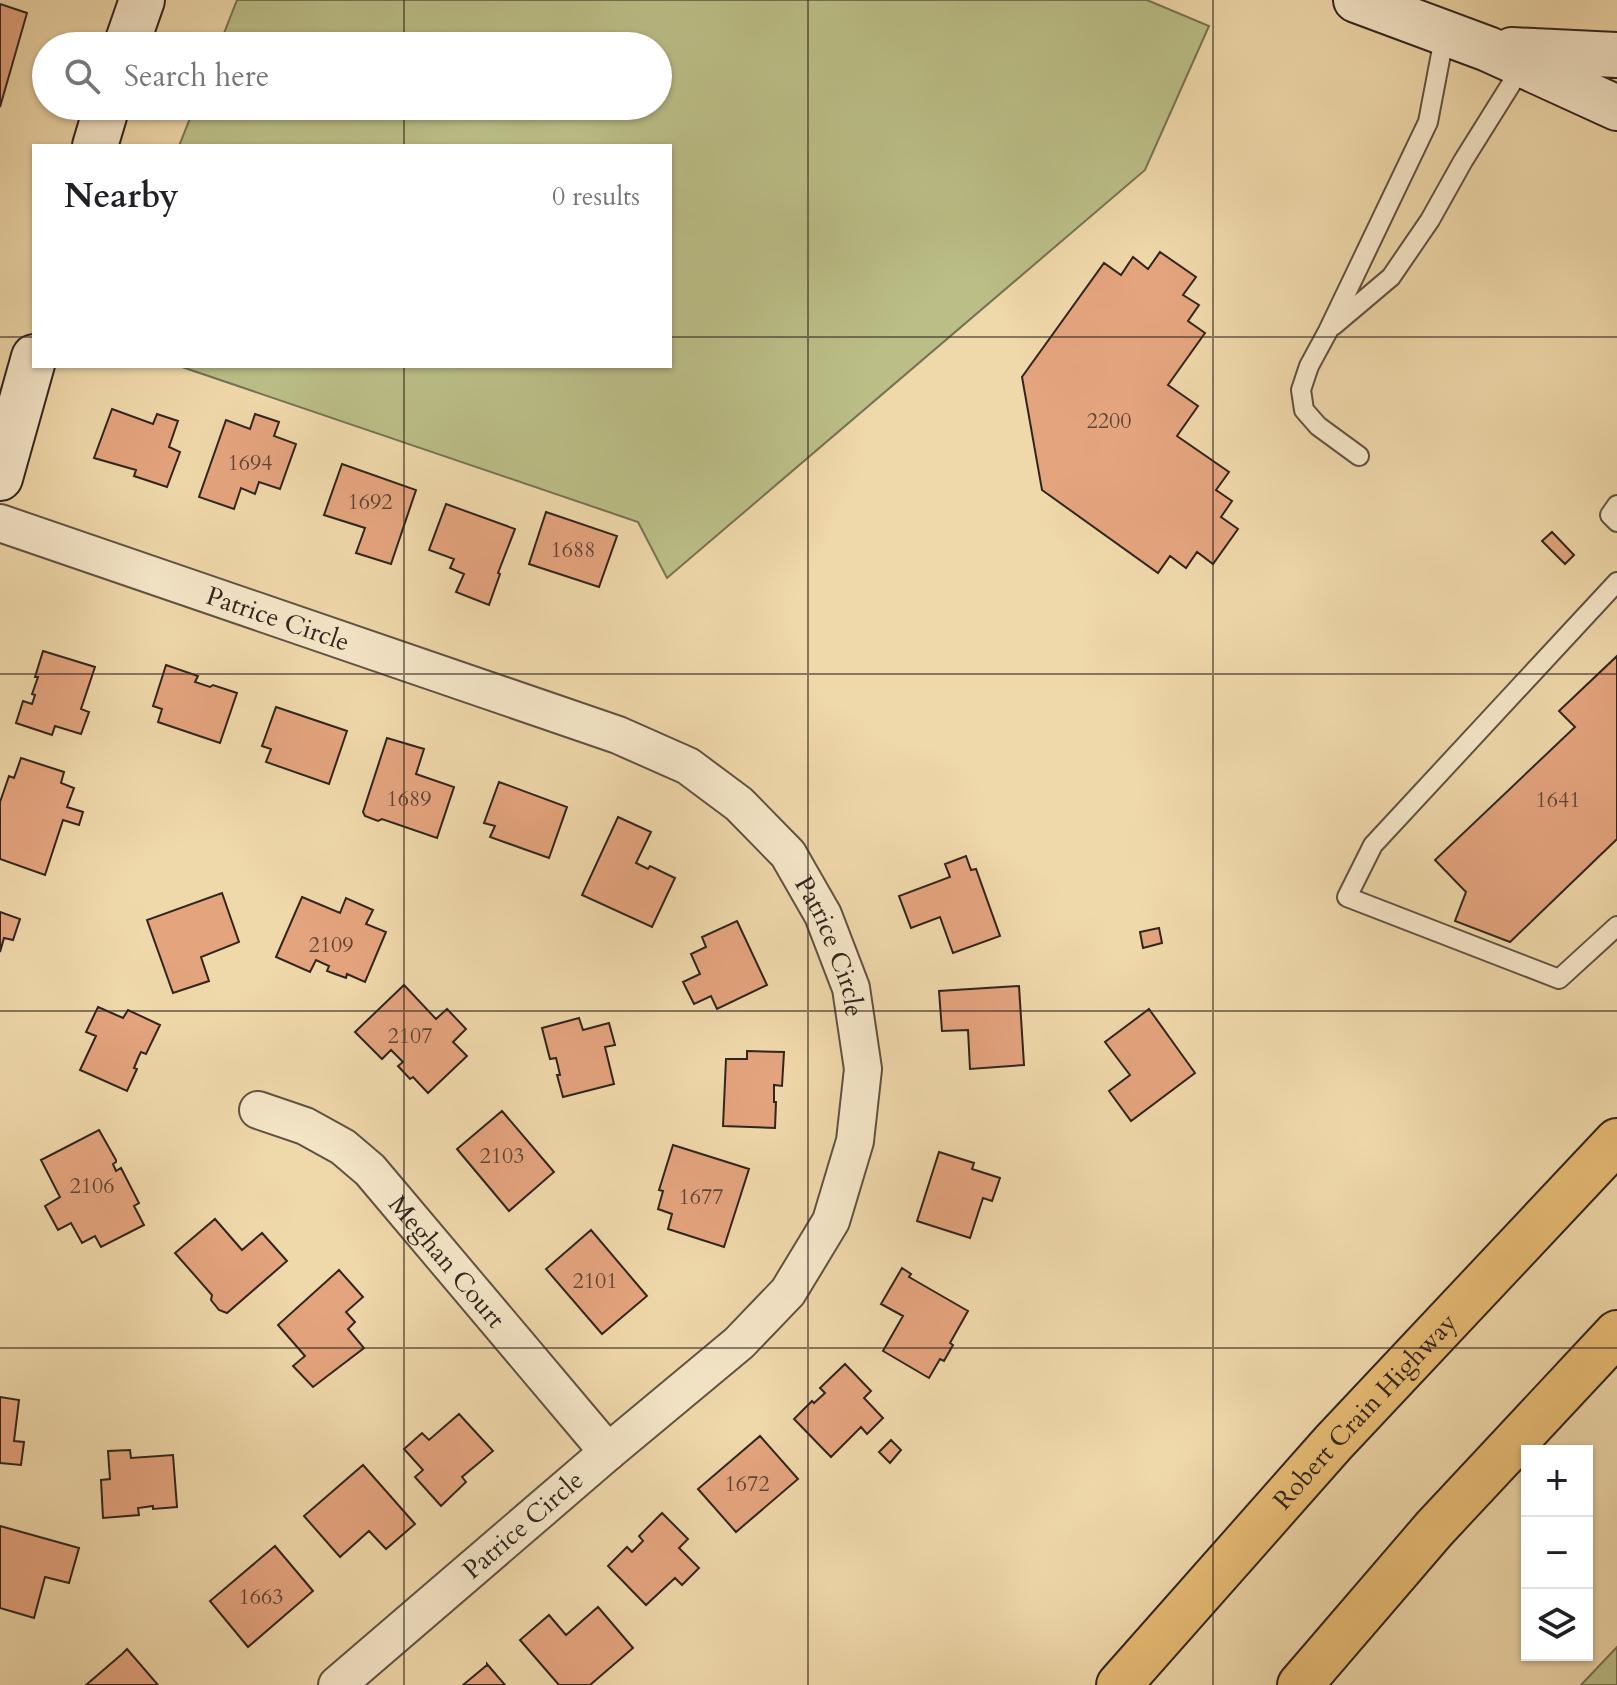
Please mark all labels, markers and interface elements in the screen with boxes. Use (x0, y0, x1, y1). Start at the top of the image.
search box (32, 32, 672, 120)
icon: search (60, 54, 104, 98)
text: Search here (124, 56, 269, 97)
text: Nearby (64, 173, 179, 219)
text: 0 results (552, 179, 640, 214)
house number: 2200 (1086, 406, 1132, 436)
house number: 1694 (227, 448, 273, 478)
house number: 1692 (347, 487, 393, 517)
house number: 1688 (550, 535, 596, 565)
street label: Patrice Circle (202, 578, 354, 659)
house number: 1689 (386, 784, 432, 814)
house number: 1641 (1535, 785, 1581, 815)
street label: Patrice Circle (787, 869, 873, 1019)
house number: 2109 (308, 930, 354, 960)
house number: 2107 (387, 1021, 433, 1051)
house number: 2103 (479, 1141, 525, 1171)
house number: 2106 (69, 1171, 115, 1201)
house number: 1677 (678, 1182, 724, 1212)
street label: Meghan Court (381, 1187, 513, 1335)
house number: 2101 (572, 1266, 618, 1296)
street label: Robert Crain Highway (1265, 1305, 1464, 1517)
map controls (1521, 1445, 1593, 1661)
button: + (1521, 1445, 1593, 1517)
street label: Patrice Circle (455, 1463, 591, 1587)
house number: 1672 (724, 1469, 770, 1499)
button: − (1521, 1517, 1593, 1589)
house number: 1663 (238, 1582, 284, 1612)
button: layers (1521, 1589, 1593, 1661)

